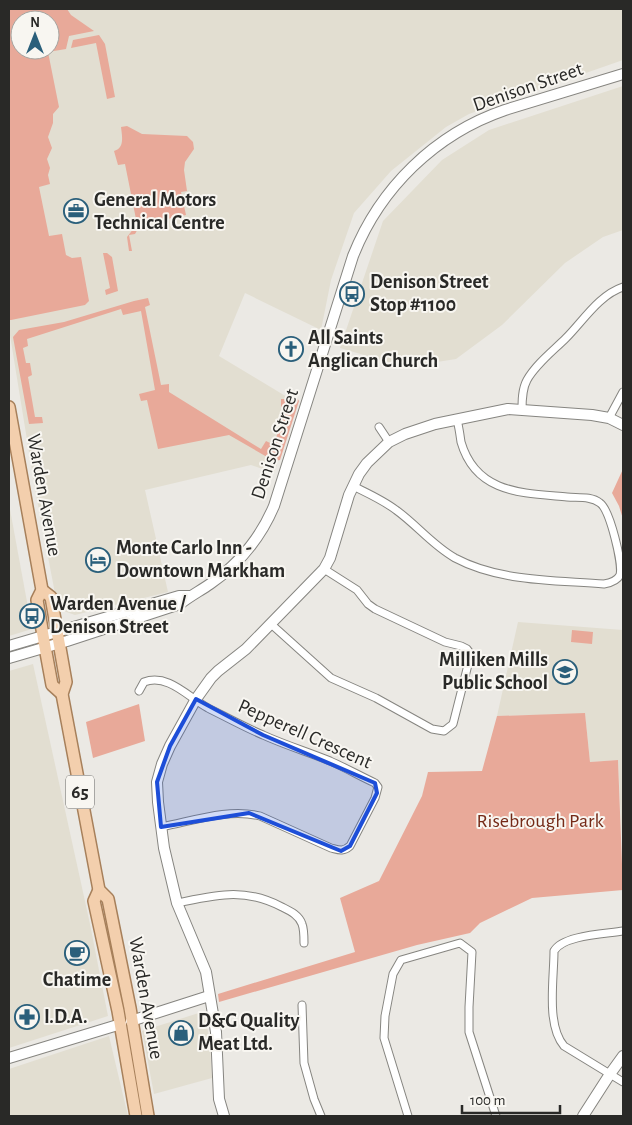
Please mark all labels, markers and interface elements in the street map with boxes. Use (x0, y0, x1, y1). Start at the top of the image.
north arrow (10, 10, 60, 60)
text: N (30, 16, 40, 30)
street label: Denison Street (470, 59, 586, 115)
place label: General Motors Technical Centre (94, 190, 225, 233)
office icon: General Motors Technical Centre (63, 198, 89, 224)
place label: Denison Street Stop #1100 (370, 272, 489, 315)
bus stop icon: Denison Street Stop #1100 (339, 281, 365, 307)
place label: All Saints Anglican Church (308, 328, 438, 371)
church icon: All Saints Anglican Church (278, 336, 304, 362)
street label: Denison Street (248, 386, 302, 502)
street label: Warden Avenue (23, 432, 65, 558)
place label: Monte Carlo Inn - Downtown Markham (116, 538, 285, 581)
hotel icon: Monte Carlo Inn - Downtown Markham (85, 547, 111, 573)
place label: Warden Avenue / Denison Street (50, 594, 187, 637)
bus stop icon: Warden Avenue / Denison Street (19, 603, 45, 629)
place label: Milliken Mills Public School (439, 650, 548, 693)
school or university icon: Milliken Mills Public School (552, 659, 578, 685)
street label: Pepperell Crescent (235, 696, 375, 773)
road number: 65 (66, 776, 94, 809)
park label: Risebrough Park (476, 811, 604, 831)
street label: Warden Avenue (125, 935, 167, 1061)
cafe icon: Chatime (64, 940, 90, 966)
place label: Chatime (43, 970, 111, 990)
pharmacy icon: I.D.A. (14, 1004, 40, 1030)
place label: I.D.A. (44, 1007, 87, 1027)
place label: D&G Quality Meat Ltd. (198, 1011, 300, 1054)
shop icon: D&G Quality Meat Ltd. (168, 1020, 194, 1046)
scale bar (462, 1082, 560, 1114)
text: 100 m (470, 1093, 505, 1108)

